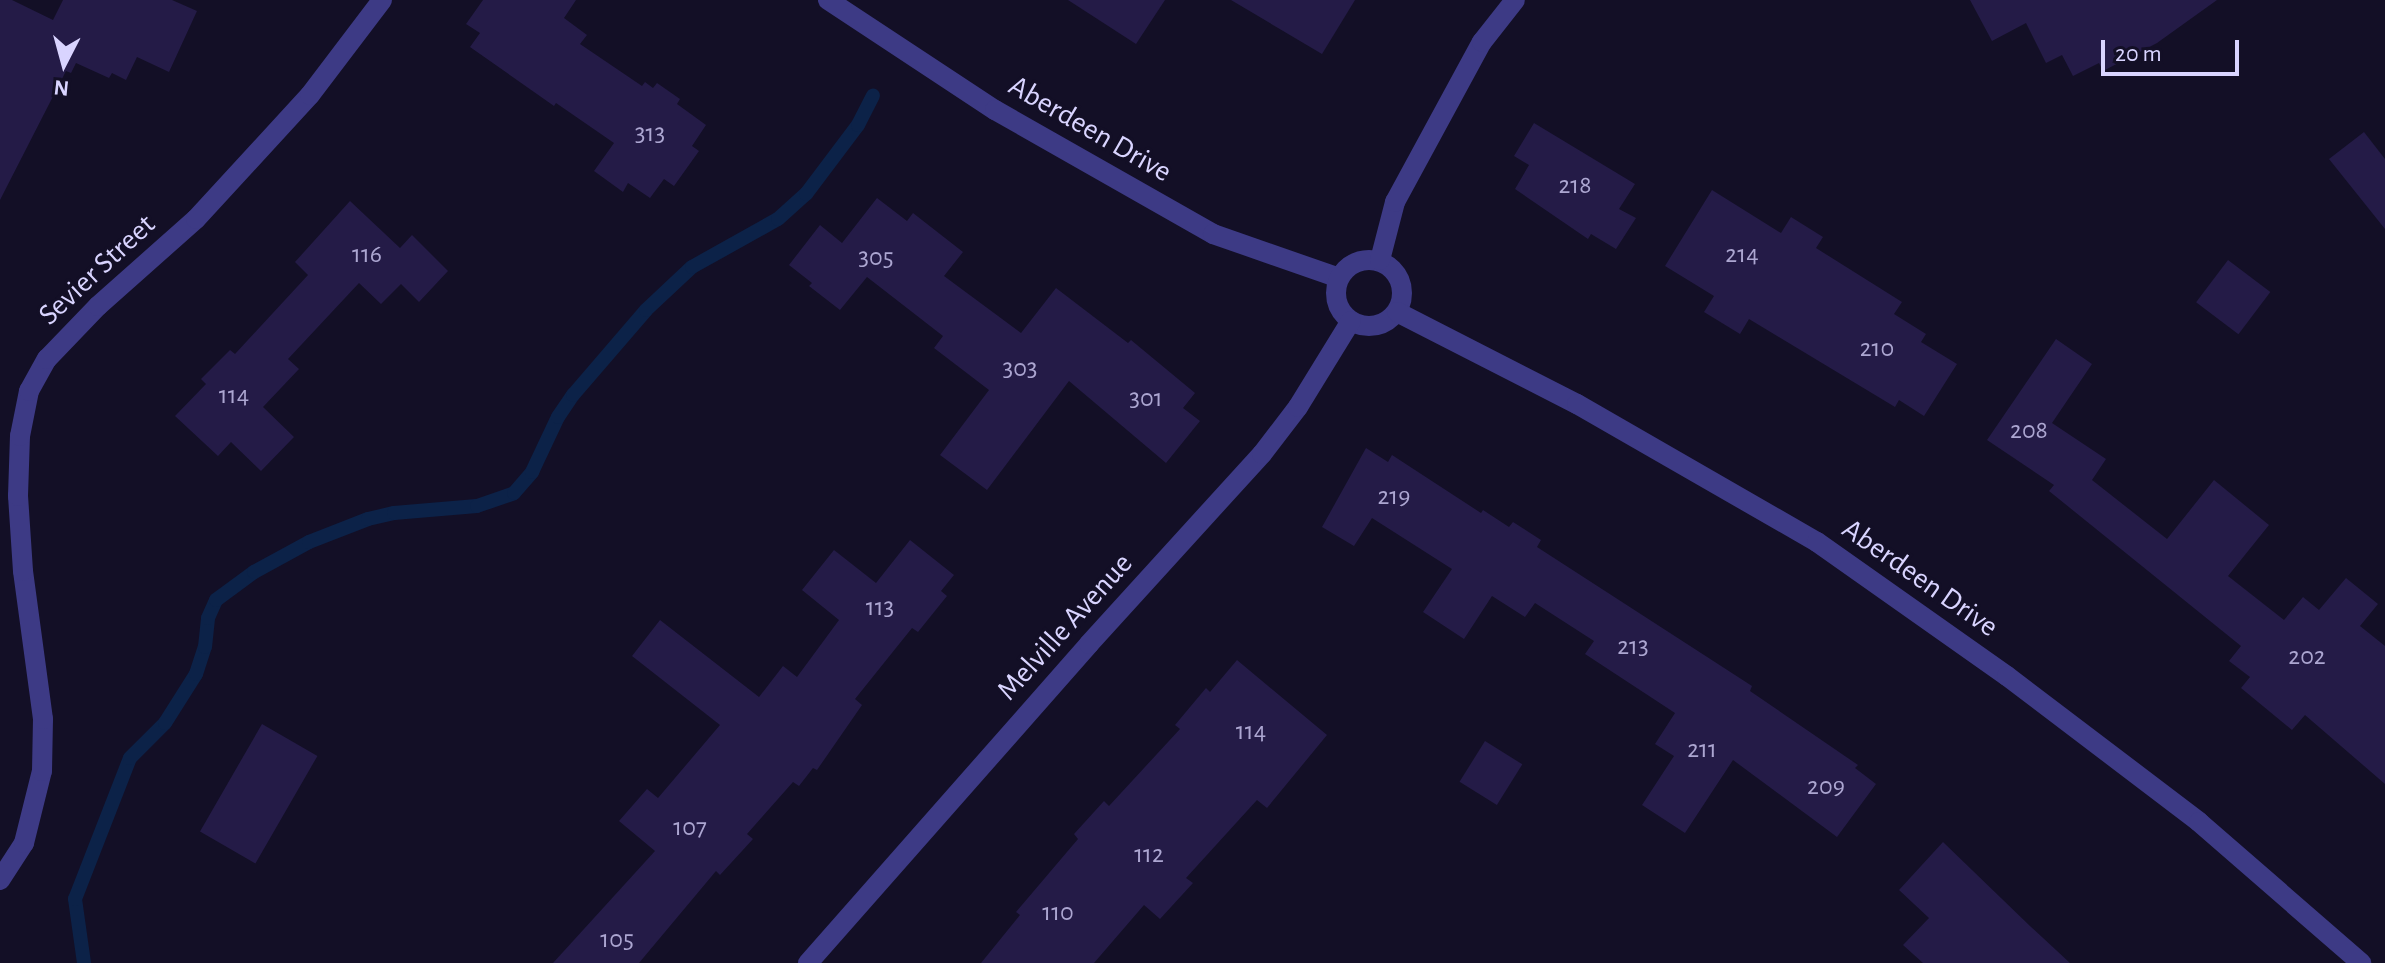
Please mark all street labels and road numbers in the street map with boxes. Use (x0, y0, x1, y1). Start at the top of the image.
street label: Aberdeen Drive (1002, 68, 1178, 190)
street label: Sevier Street (31, 207, 163, 333)
street label: Aberdeen Drive (1835, 511, 2005, 645)
street label: Melville Avenue (990, 546, 1140, 708)

